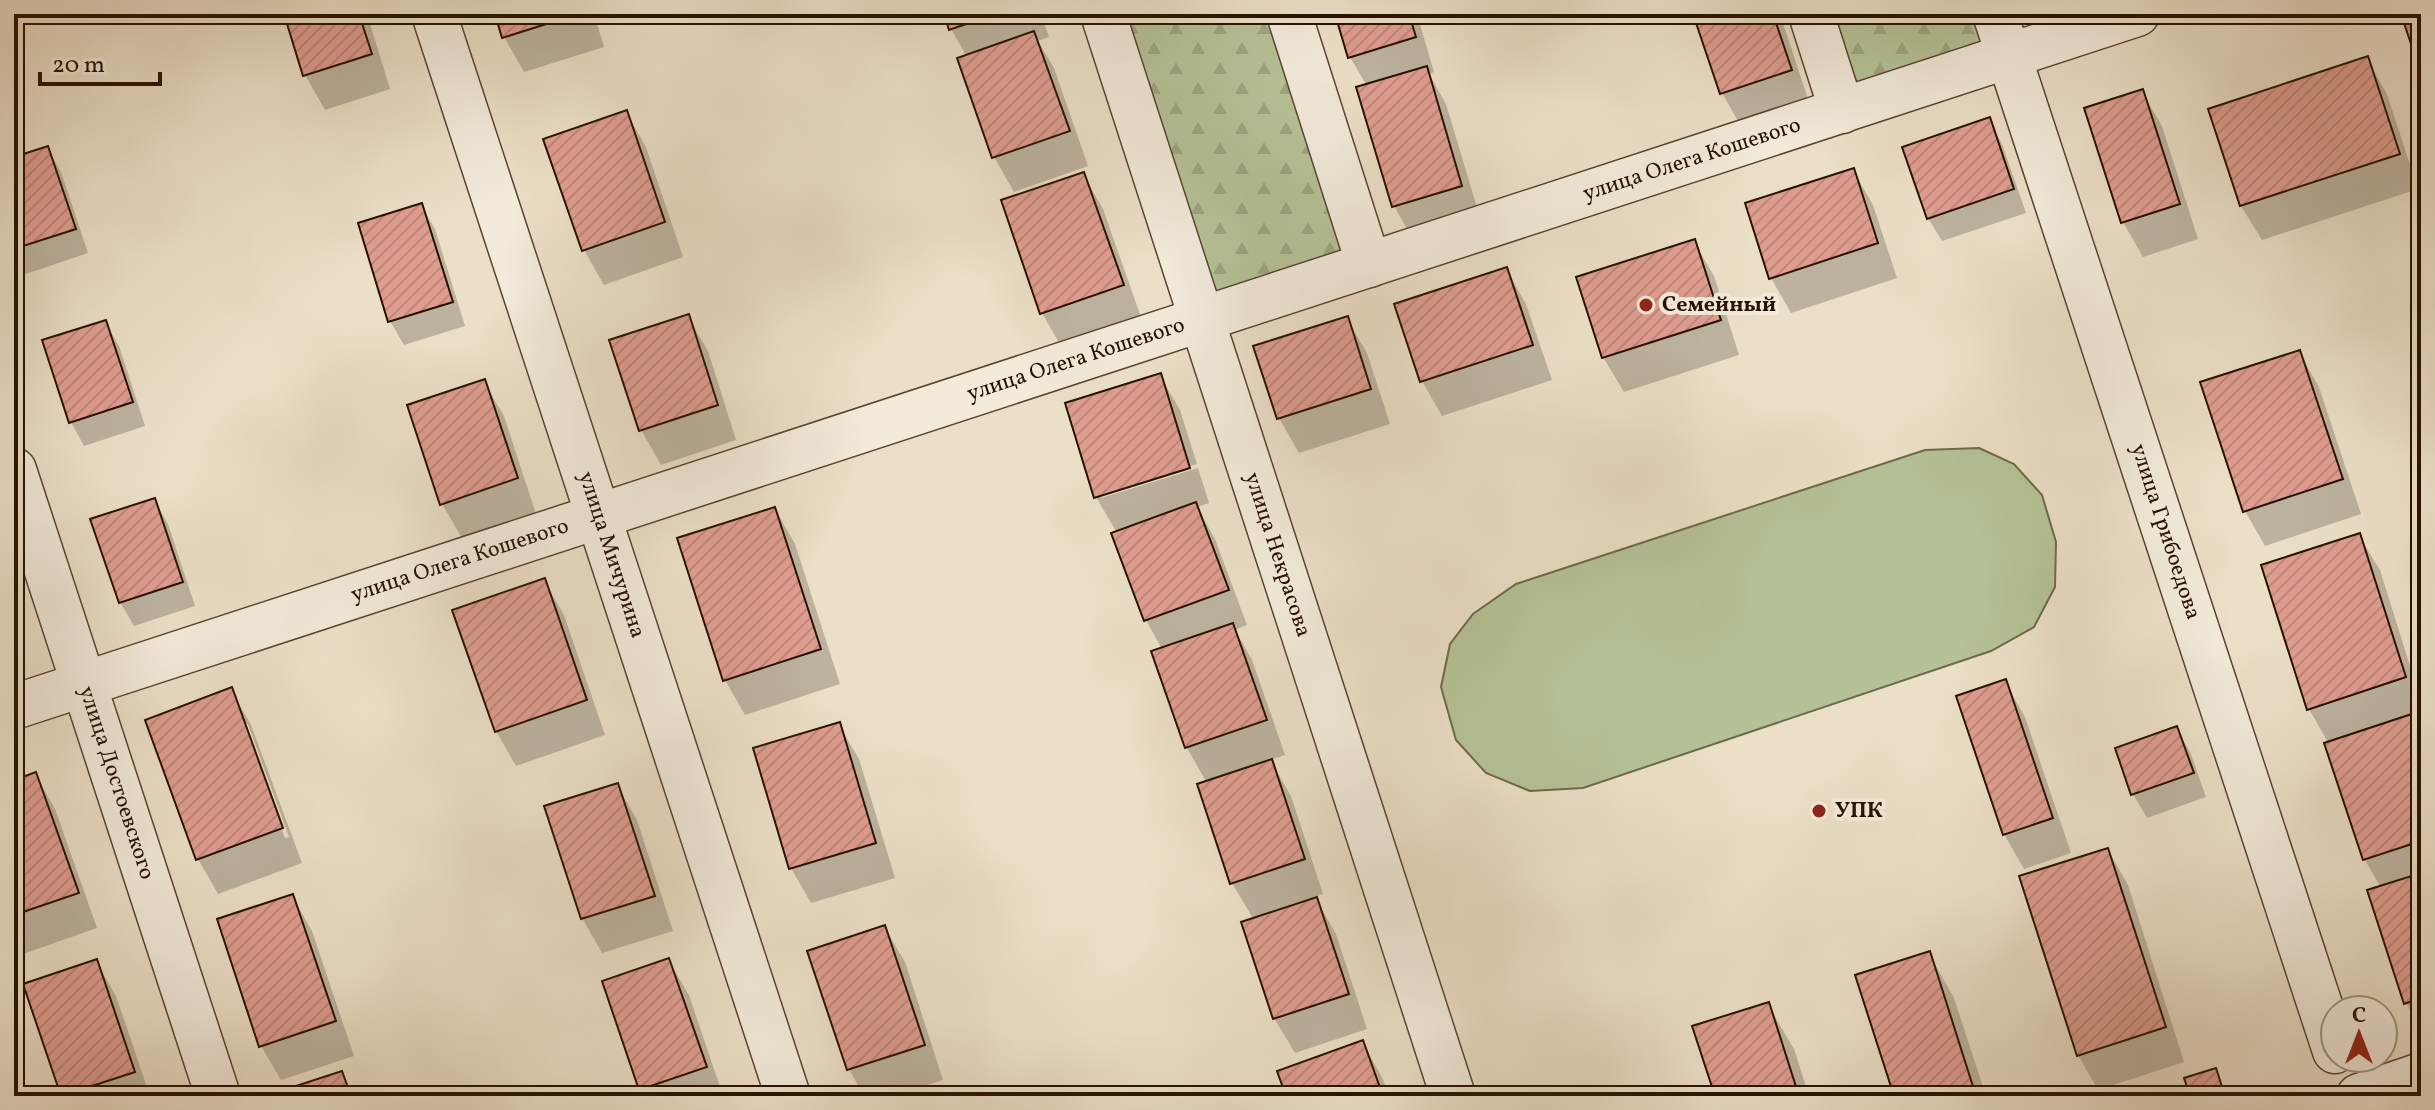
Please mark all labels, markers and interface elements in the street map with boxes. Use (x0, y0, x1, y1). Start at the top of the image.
scale bar (40, 36, 160, 86)
text: 20 m (52, 49, 105, 83)
street label: улица Олега Кошевого (1579, 110, 1805, 210)
place label: Семейный (1662, 290, 1776, 321)
marker: Семейный (1637, 296, 1655, 314)
street label: улица Олега Кошевого (963, 310, 1189, 410)
street label: улица Грибоедова (2122, 440, 2208, 624)
street label: улица Мичурина (569, 468, 653, 642)
street label: улица Некрасова (1236, 469, 1318, 641)
street label: улица Олега Кошевого (347, 511, 573, 611)
street label: улица Достоевского (70, 682, 162, 884)
place label: УПК (1835, 796, 1883, 827)
marker: УПК (1810, 802, 1828, 820)
north arrow (2319, 994, 2399, 1074)
text: С (2352, 1001, 2366, 1032)

